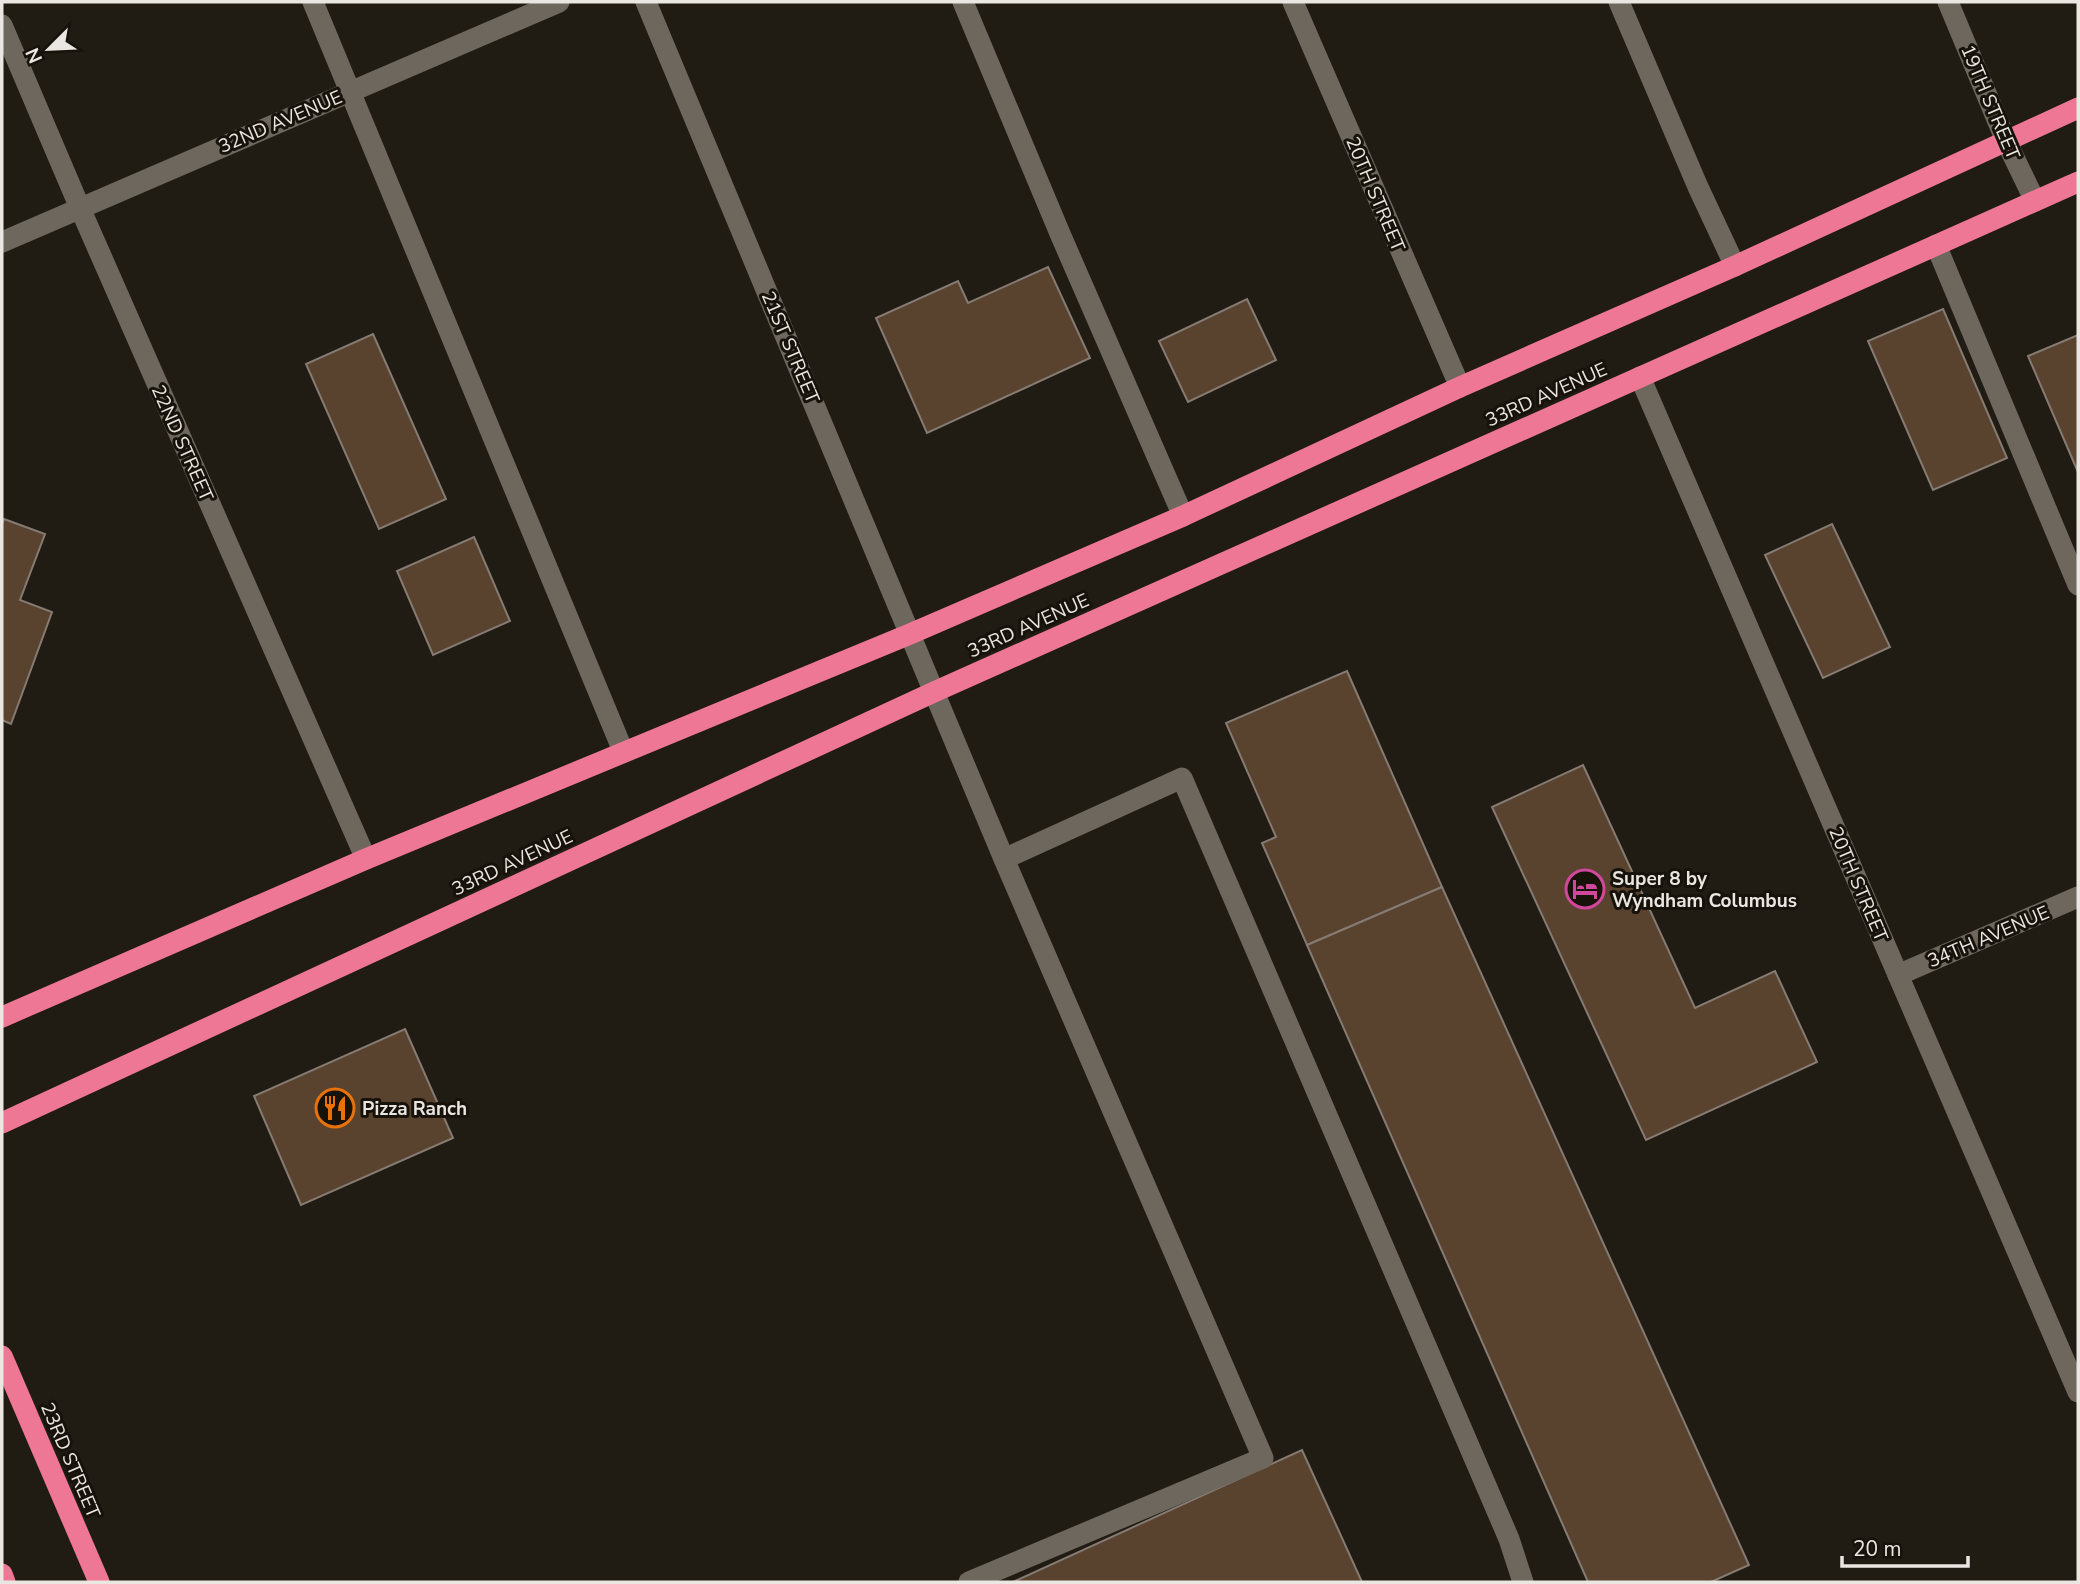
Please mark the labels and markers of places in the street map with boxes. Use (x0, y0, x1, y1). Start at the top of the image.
place label: Super 8 by Wyndham Columbus (1612, 866, 1797, 914)
hotel icon: Super 8 by Wyndham Columbus (1564, 868, 1606, 910)
restaurant icon: Pizza Ranch (314, 1087, 356, 1129)
place label: Pizza Ranch (362, 1096, 467, 1122)

